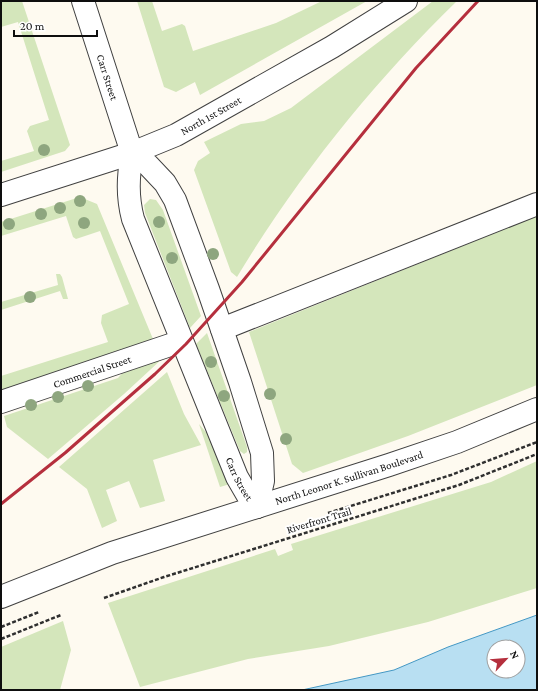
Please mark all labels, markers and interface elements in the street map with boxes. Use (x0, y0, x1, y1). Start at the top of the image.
scale bar (14, 12, 97, 38)
text: 20 m (20, 19, 45, 33)
street label: Carr Street (95, 53, 121, 102)
street label: North 1st Street (178, 93, 243, 137)
street label: Commercial Street (51, 353, 133, 390)
street label: North Leonor K. Sullivan Boulevard (273, 448, 425, 507)
street label: Carr Street (224, 455, 256, 503)
street label: Riverfront Trail (285, 504, 353, 536)
north arrow (486, 639, 526, 679)
text: N (508, 649, 522, 661)

